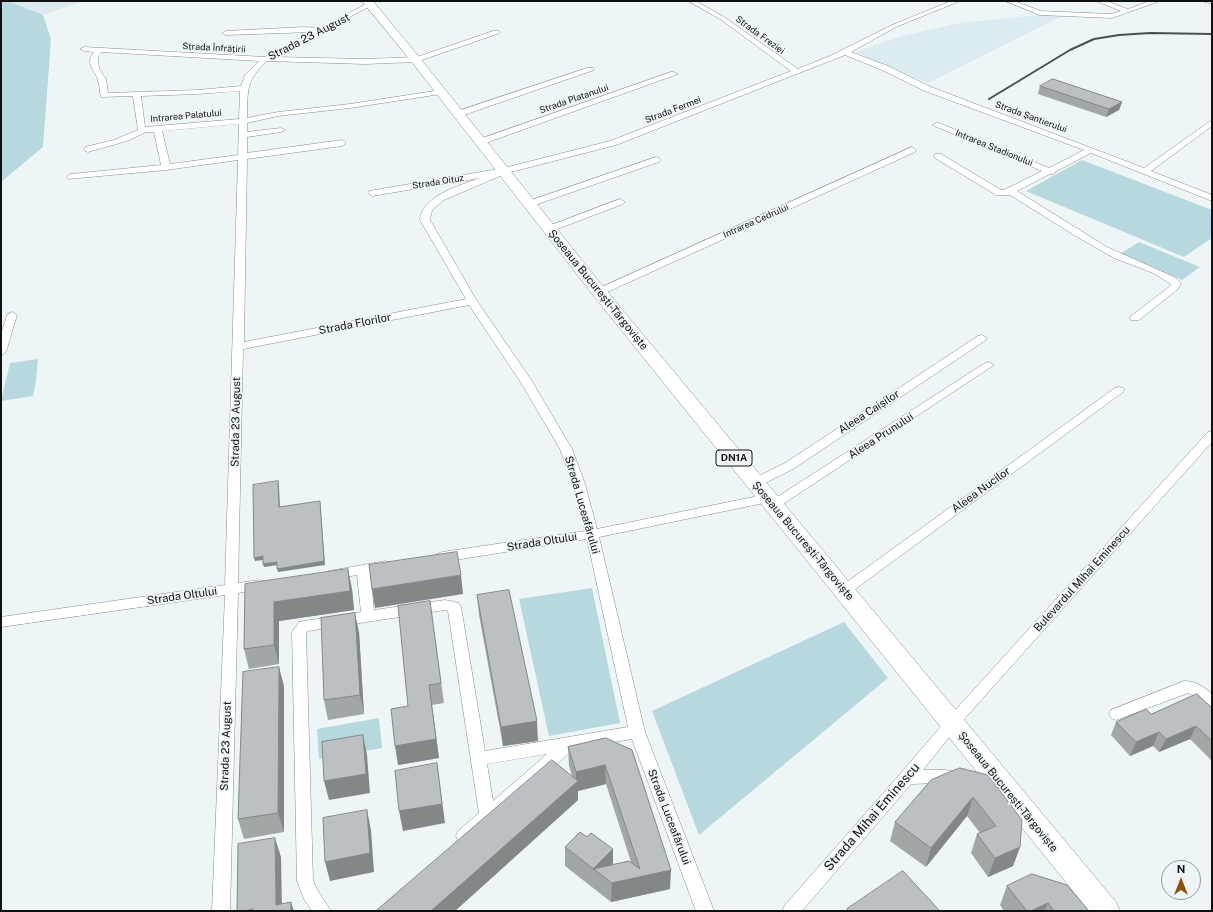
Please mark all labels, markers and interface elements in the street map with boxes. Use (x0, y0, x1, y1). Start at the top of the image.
street label: Strada 23 August (266, 11, 352, 63)
street label: Strada Freziei (733, 14, 787, 56)
street label: Strada Înfrățirii (182, 41, 246, 55)
street label: Strada Platanului (538, 82, 610, 116)
street label: Strada Fermei (643, 94, 703, 126)
street label: Strada Șantierului (993, 99, 1069, 135)
street label: Intrarea Palatului (150, 107, 222, 125)
street label: Intrarea Stadionului (954, 128, 1034, 168)
street label: Strada Oituz (411, 173, 465, 191)
street label: Intrarea Cedrului (722, 202, 790, 240)
street label: Șoseaua București-Târgoviște (545, 227, 651, 353)
street label: Strada Florilor (318, 311, 392, 337)
street label: Strada 23 August (229, 377, 243, 467)
street label: Aleea Caișilor (836, 387, 902, 437)
street label: Aleea Prunului (846, 410, 916, 462)
road number: DN1A (716, 450, 752, 466)
street label: Strada Luceafărului (562, 455, 602, 555)
street label: Aleea Nucilor (949, 464, 1013, 516)
street label: Șoseaua București-Târgoviște (749, 479, 857, 603)
street label: Bulevardul Mihai Eminescu (1031, 523, 1133, 635)
street label: Strada Oltului (506, 530, 578, 554)
street label: Strada Oltului (146, 585, 218, 607)
street label: Strada 23 August (218, 701, 234, 791)
street label: Șoseaua București-Târgoviște (955, 729, 1061, 855)
street label: Strada Mihai Eminescu (821, 760, 923, 874)
street label: Strada Luceafărului (645, 767, 693, 867)
north arrow (1161, 860, 1201, 900)
text: N (1177, 863, 1185, 875)

